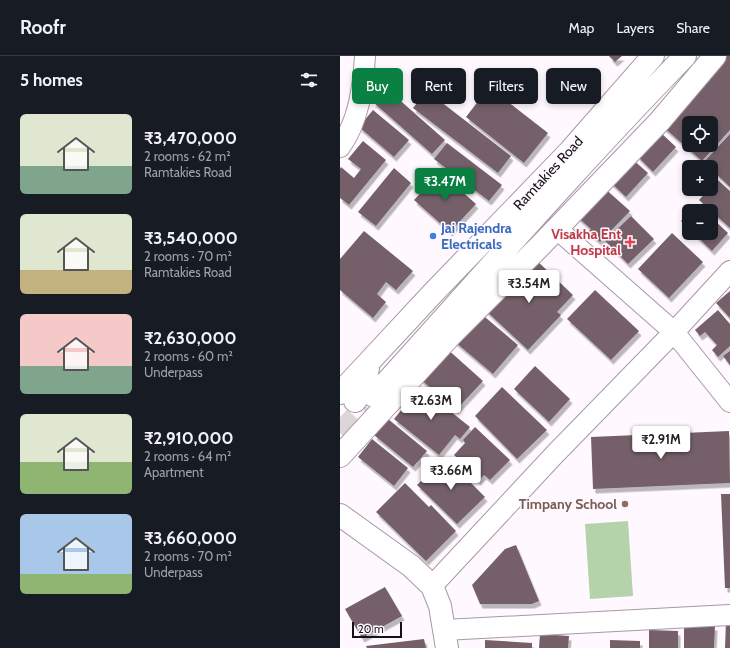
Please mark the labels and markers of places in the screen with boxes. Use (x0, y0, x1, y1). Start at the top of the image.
pin: ₹3.47M (412, 168, 478, 202)
place label: Jai Rajendra Electricals (440, 219, 512, 253)
place label: Visakha Ent Hospital (551, 225, 621, 259)
marker: Jai Rajendra Electricals (428, 231, 438, 241)
marker: Visakha Ent Hospital (624, 236, 636, 248)
pin: ₹3.54M (496, 270, 562, 304)
pin: ₹2.63M (398, 387, 464, 421)
pin: ₹2.91M (628, 426, 694, 460)
pin: ₹3.66M (418, 457, 484, 491)
place label: Timpany School (519, 495, 617, 513)
marker: Timpany School (620, 499, 630, 509)

